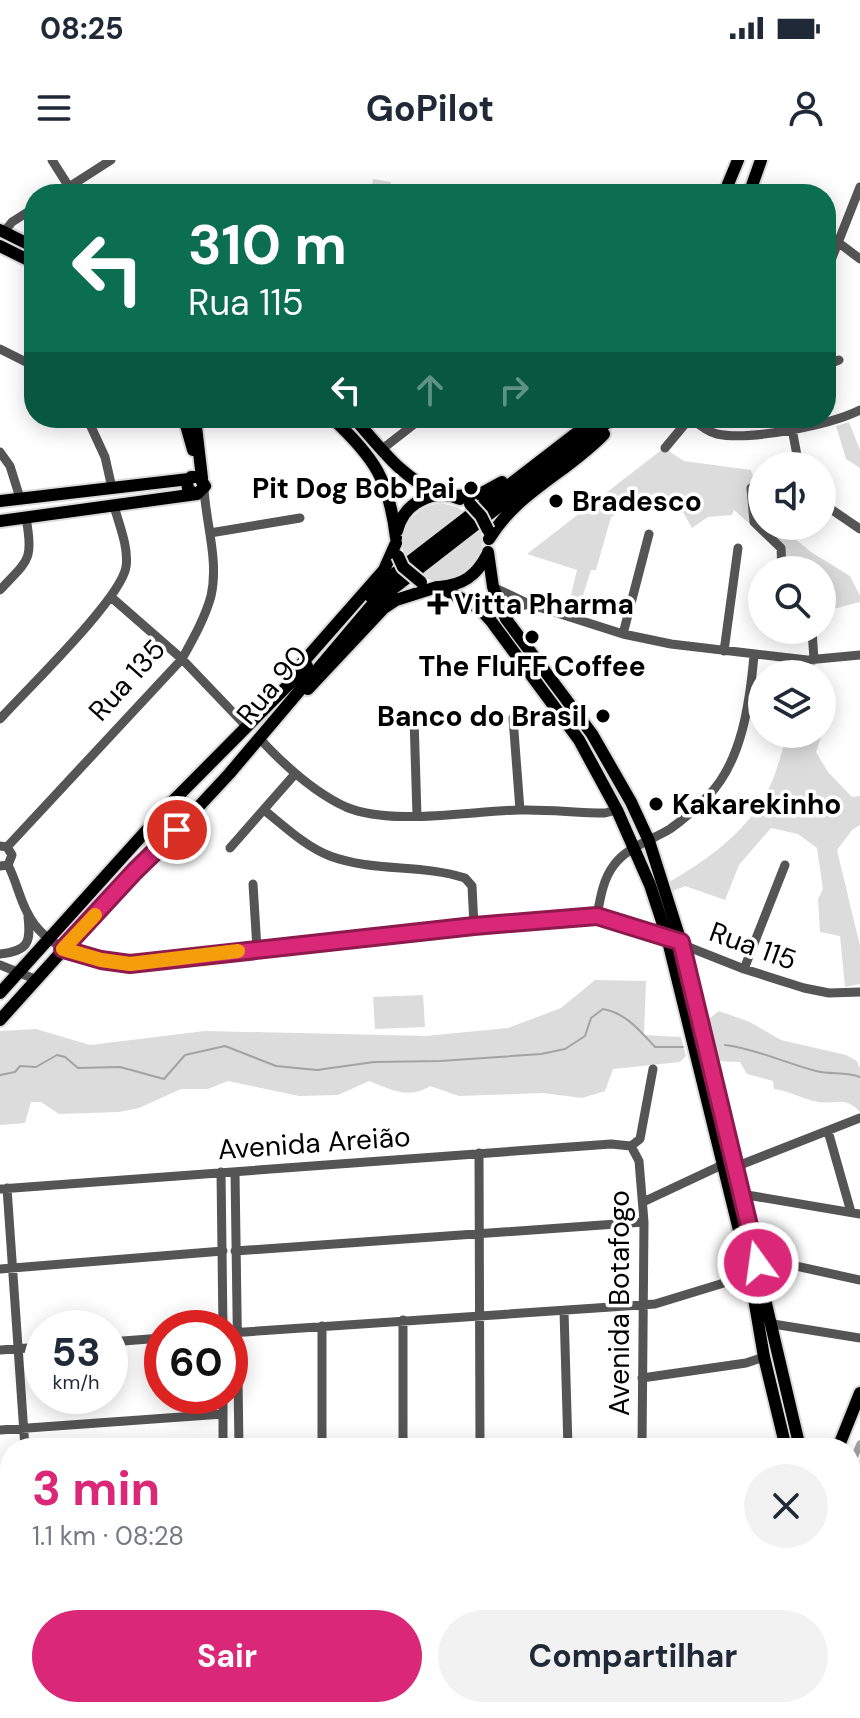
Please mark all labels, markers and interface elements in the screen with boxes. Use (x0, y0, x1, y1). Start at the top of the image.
text: 08:25 (40, 9, 124, 48)
text: GoPilot (366, 85, 494, 132)
icon: menu (32, 86, 76, 130)
icon: person (784, 86, 828, 130)
text: 310 m (188, 208, 347, 281)
icon: left (56, 216, 160, 320)
text: Rua 115 (188, 279, 304, 326)
icon: left (324, 368, 368, 412)
icon: ahead (408, 368, 452, 412)
icon: right (492, 368, 536, 412)
map controls (748, 452, 836, 748)
button: sound (748, 452, 836, 540)
place label: Pit Dog Bob Pai (252, 470, 455, 507)
marker: Pit Dog Bob Pai (462, 479, 480, 497)
place label: Bradesco (572, 483, 702, 520)
marker: Bradesco (547, 492, 565, 510)
button: search (748, 556, 836, 644)
place label: Vitta Pharma (454, 586, 634, 623)
marker: Vitta Pharma (429, 595, 447, 613)
marker: The FluFF Coffee (523, 628, 541, 646)
street label: Rua 135 (81, 631, 173, 729)
street label: Rua 90 (228, 638, 316, 732)
place label: The FluFF Coffee (418, 648, 646, 685)
button: layers (748, 660, 836, 748)
place label: Banco do Brasil (377, 698, 587, 735)
marker: Banco do Brasil (594, 707, 612, 725)
place label: Kakarekinho (672, 786, 841, 823)
marker: Kakarekinho (647, 795, 665, 813)
pin (143, 796, 211, 864)
icon: arrive (155, 808, 199, 852)
street label: Rua 115 (704, 913, 802, 979)
street label: Avenida Areião (216, 1118, 412, 1168)
street label: Avenida Botafogo (601, 1190, 638, 1416)
position arrow (716, 1221, 800, 1305)
speed limit sign: 60 (144, 1310, 248, 1414)
text: 53 (52, 1326, 101, 1378)
text: km/h (52, 1369, 100, 1395)
text: 3 min (32, 1457, 160, 1520)
button: close (744, 1464, 828, 1548)
text: 1.1 km · 08:28 (32, 1519, 184, 1553)
button: Sair (32, 1610, 422, 1702)
button: Compartilhar (438, 1610, 828, 1702)

